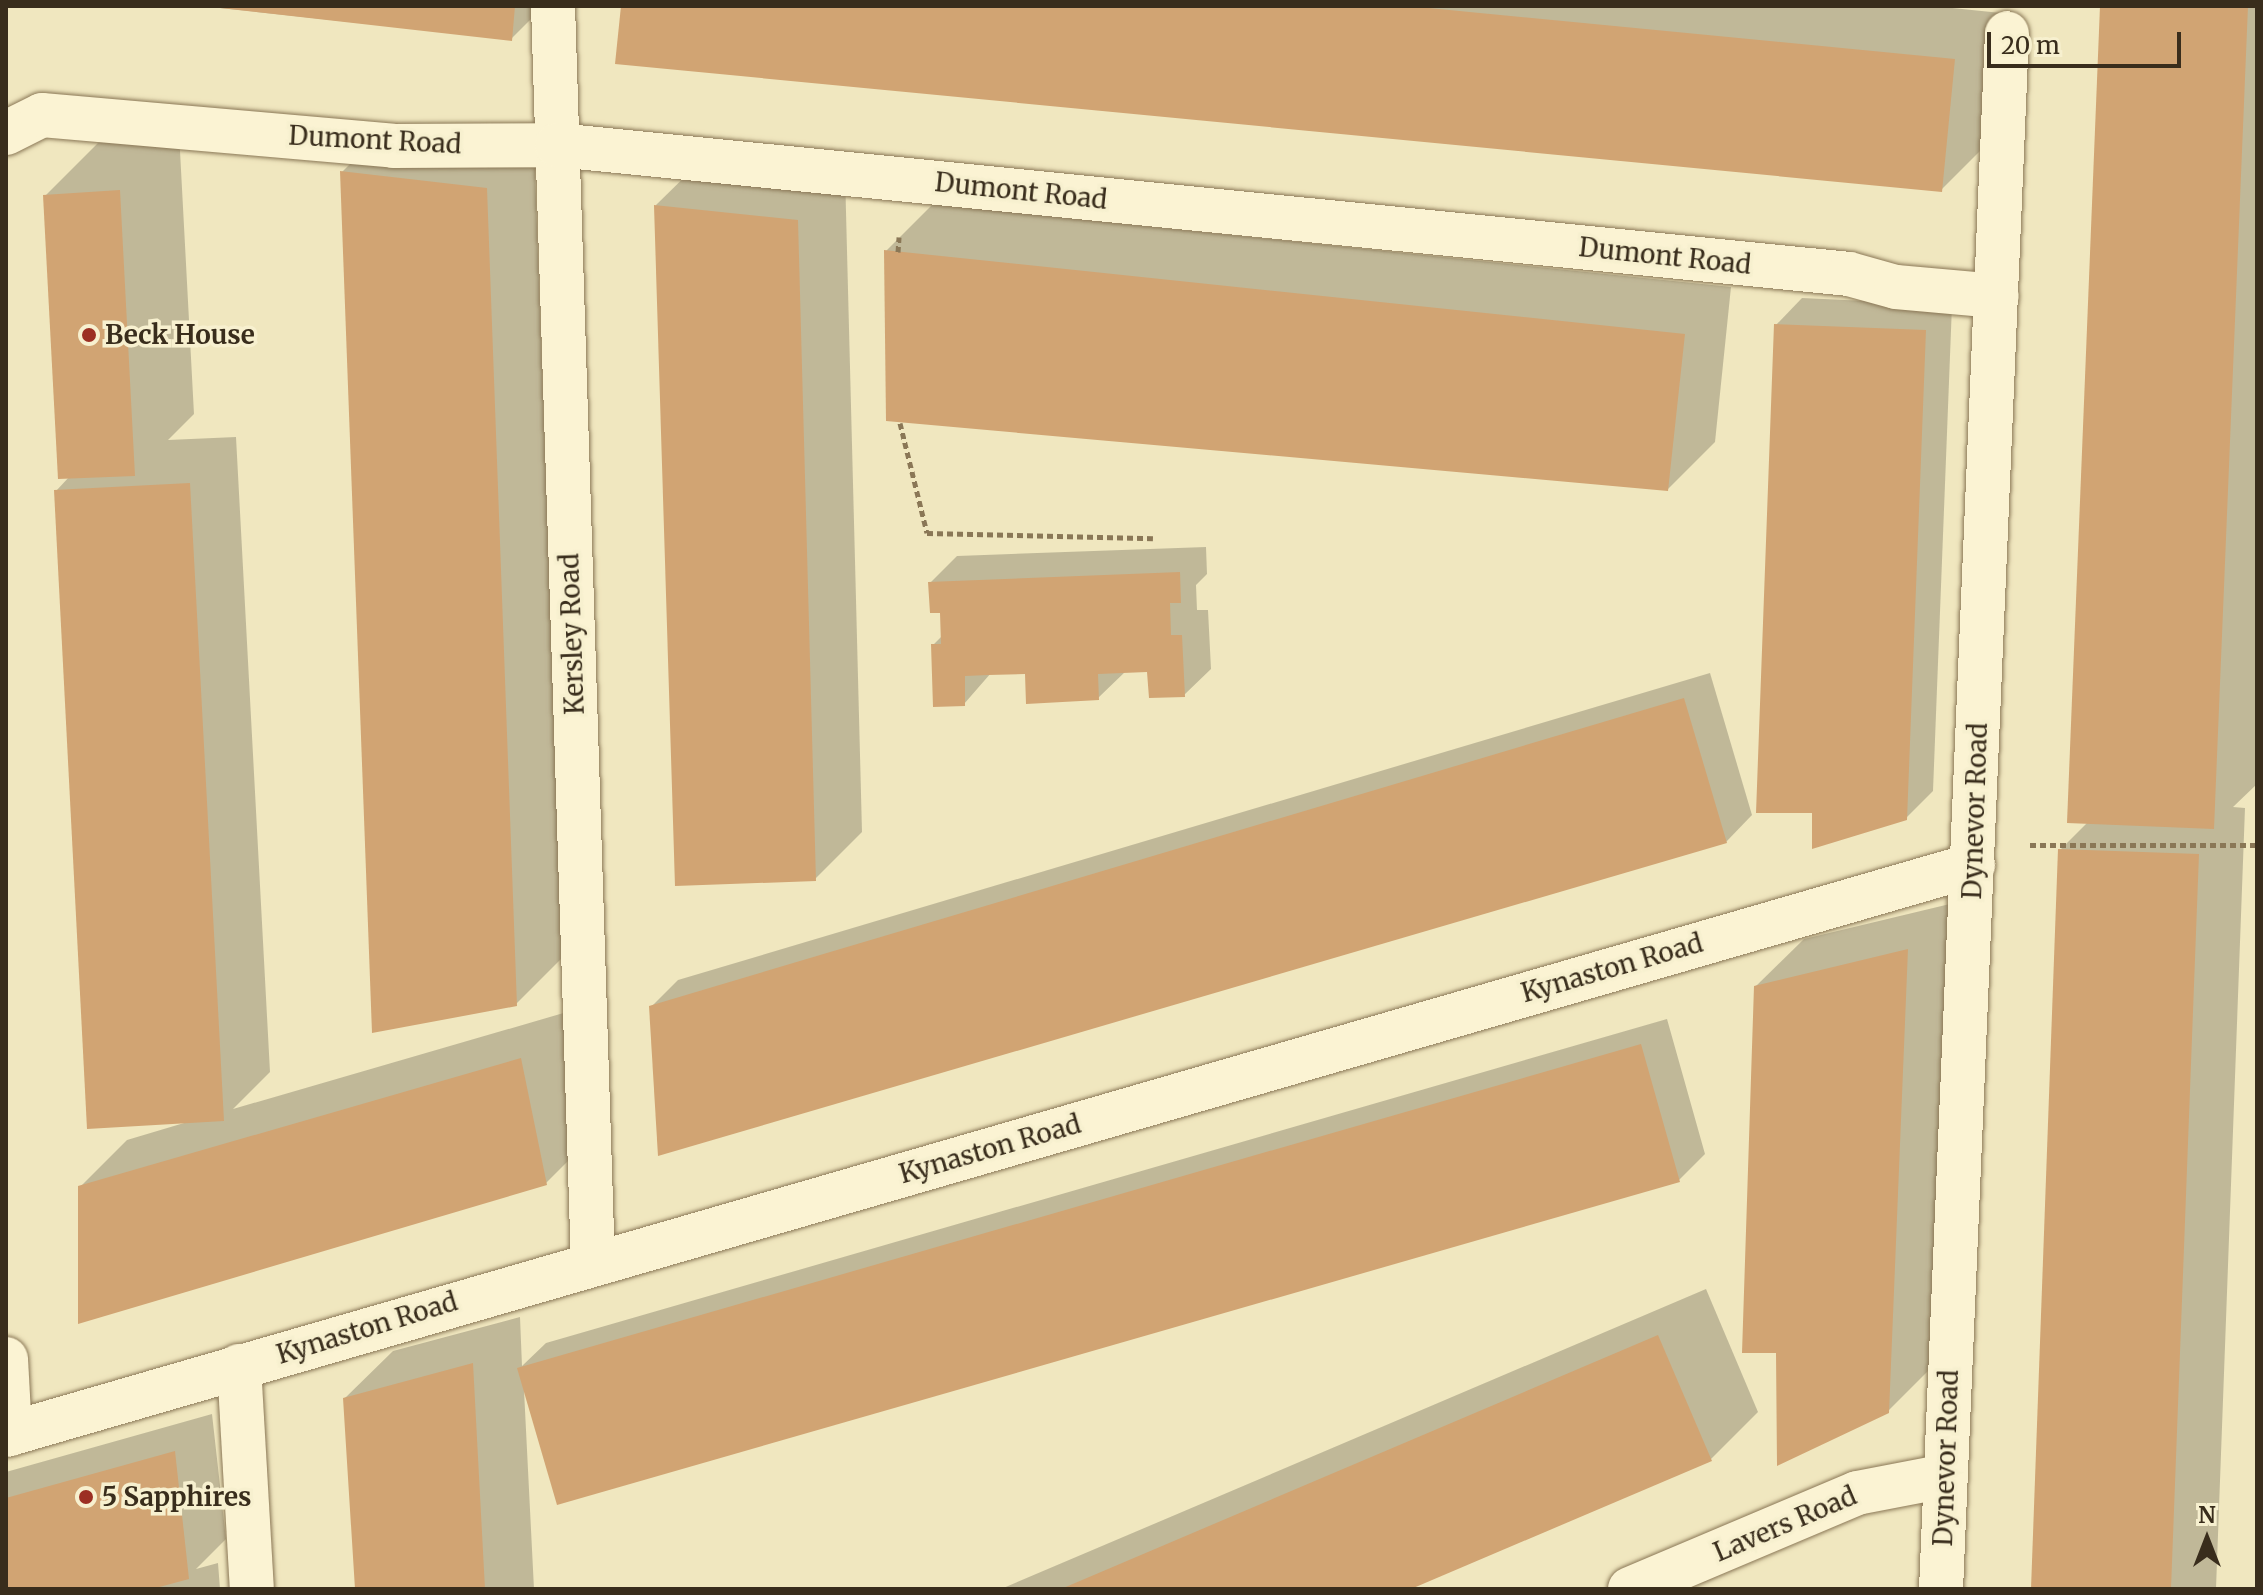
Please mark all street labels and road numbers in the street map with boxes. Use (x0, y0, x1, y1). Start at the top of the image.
street label: Dumont Road (288, 120, 462, 160)
street label: Dumont Road (933, 166, 1109, 216)
street label: Dumont Road (1577, 231, 1753, 281)
street label: Kersley Road (554, 553, 590, 715)
street label: Dynevor Road (1956, 722, 1994, 900)
street label: Kynaston Road (1518, 927, 1706, 1009)
street label: Kynaston Road (896, 1108, 1084, 1190)
street label: Kynaston Road (273, 1286, 461, 1370)
street label: Dynevor Road (1927, 1369, 1965, 1547)
street label: Lavers Road (1709, 1480, 1861, 1568)

